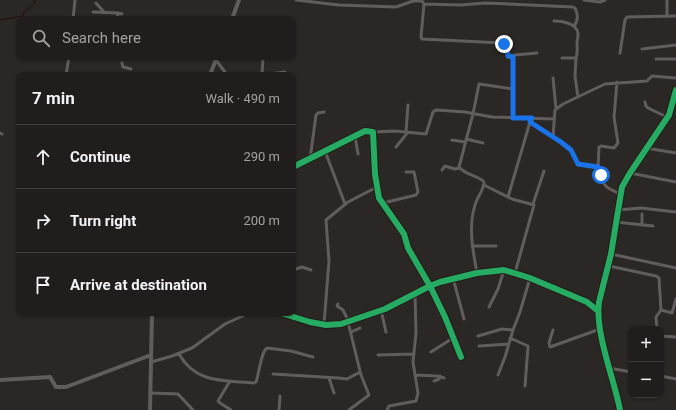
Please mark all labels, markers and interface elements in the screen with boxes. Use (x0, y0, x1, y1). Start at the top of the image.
search box (16, 16, 296, 60)
icon: search (30, 27, 52, 49)
text: Search here (62, 29, 141, 47)
route end (495, 35, 513, 53)
text: 7 min (32, 88, 75, 108)
text: Walk · 490 m (205, 91, 280, 106)
icon: ahead (32, 146, 54, 168)
text: Continue (70, 148, 131, 166)
text: 290 m (243, 149, 280, 164)
route start (592, 166, 610, 184)
icon: right (32, 210, 54, 232)
text: Turn right (70, 212, 136, 230)
text: 200 m (243, 213, 280, 228)
icon: arrive (32, 274, 54, 296)
text: Arrive at destination (70, 276, 207, 294)
map controls (628, 326, 664, 398)
button: + (628, 326, 664, 362)
button: − (628, 362, 664, 398)

